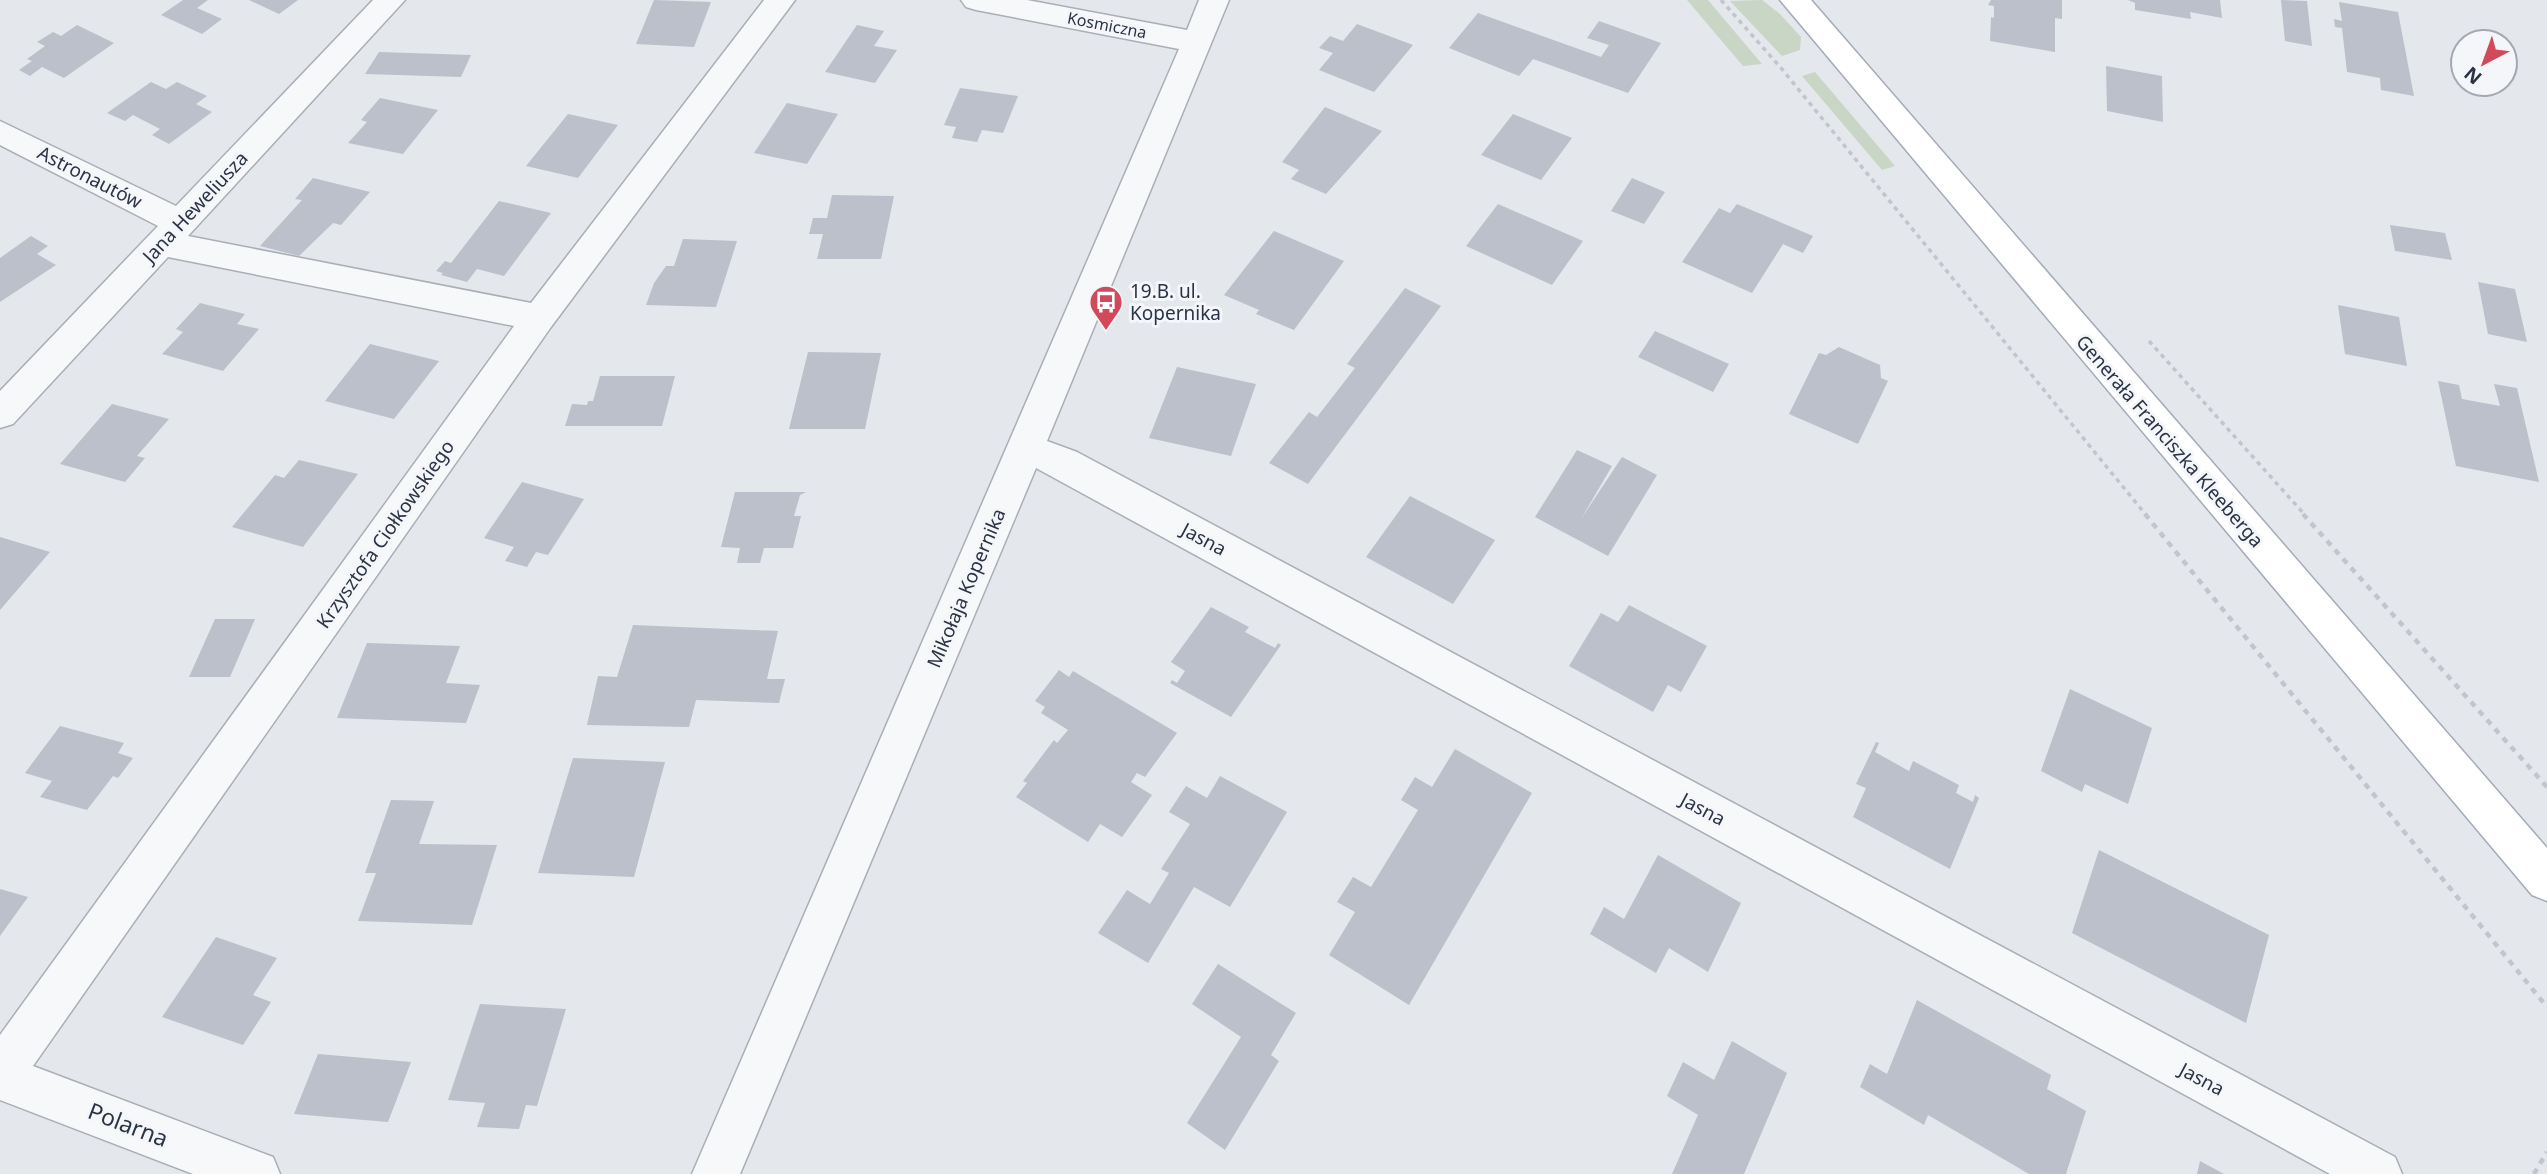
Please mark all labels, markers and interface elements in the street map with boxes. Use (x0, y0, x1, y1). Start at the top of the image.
street label: Kosmiczna (1065, 7, 1149, 43)
north arrow (2449, 28, 2519, 98)
text: N (2458, 61, 2487, 91)
street label: Astronautów (33, 140, 147, 215)
street label: Jana Heweliusza (135, 146, 253, 270)
place label: 19.B. ul. Kopernika (1130, 278, 1221, 326)
bus stop icon: 19.B. ul. Kopernika (1087, 283, 1125, 332)
street label: Generała Franciszka Kleeberga (2070, 329, 2270, 553)
street label: Krzysztofa Ciołkowskiego (310, 435, 460, 633)
street label: Mikołaja Kopernika (921, 504, 1011, 672)
street label: Jasna (1175, 515, 1231, 562)
street label: Jasna (1674, 785, 1730, 832)
street label: Jasna (2173, 1055, 2229, 1102)
street label: Polarna (84, 1094, 173, 1154)

